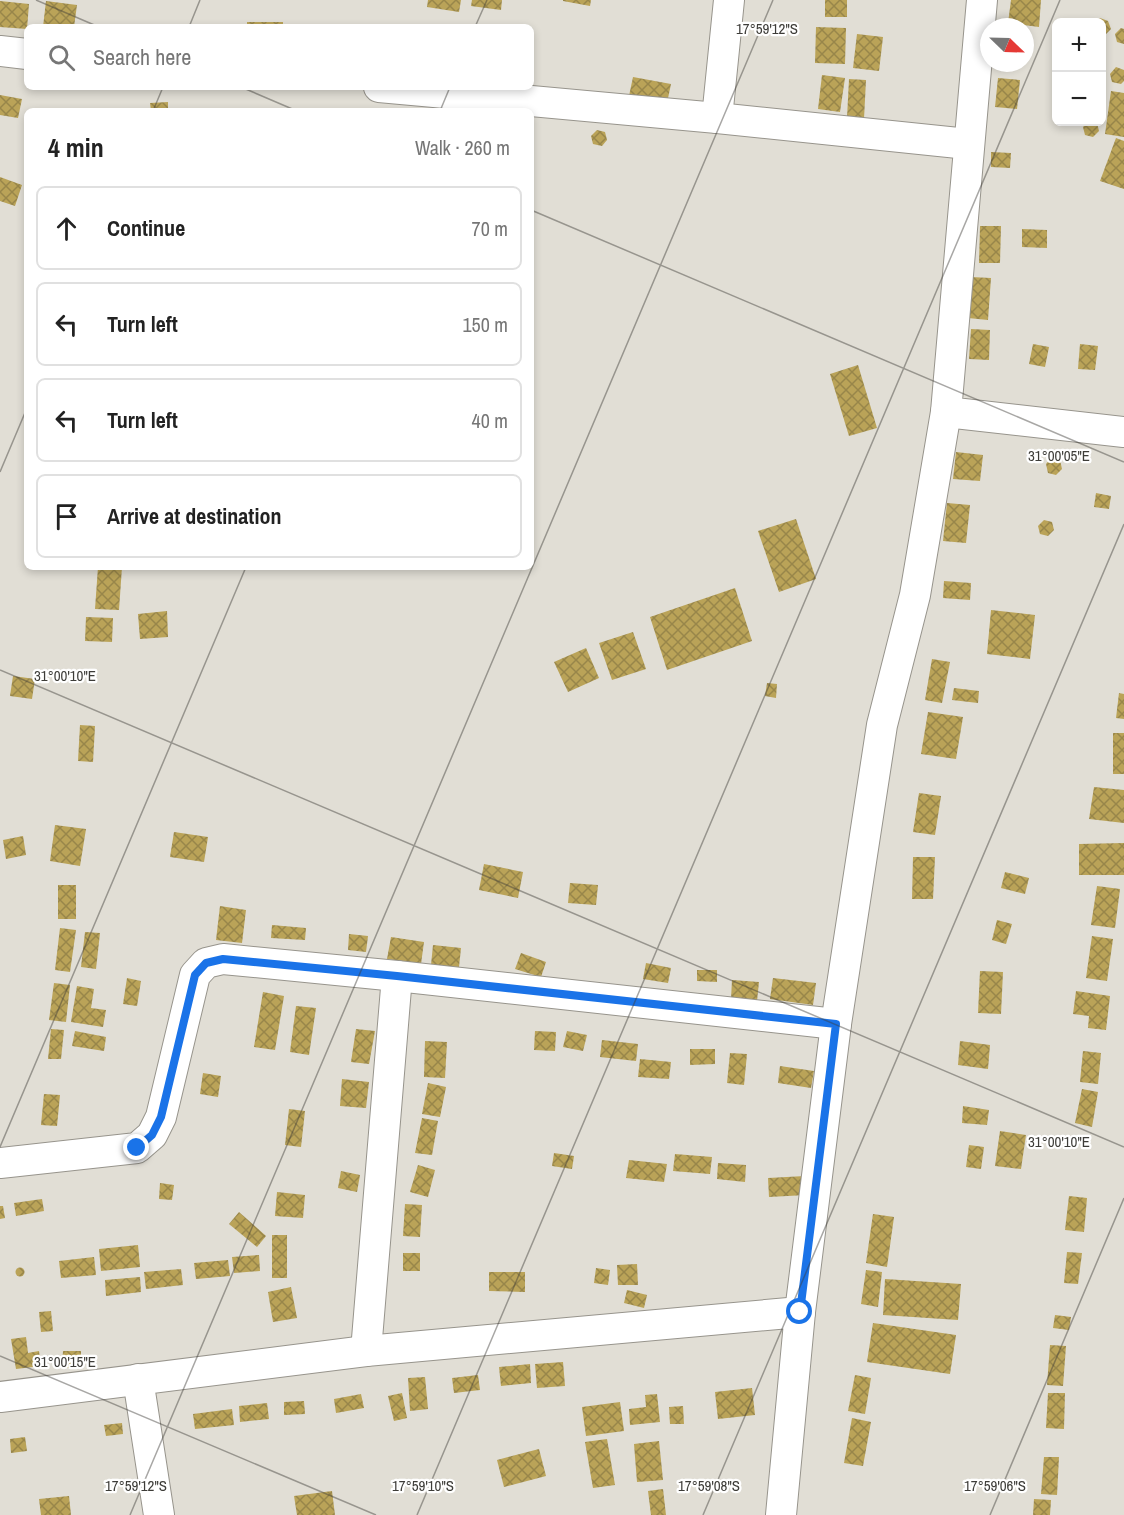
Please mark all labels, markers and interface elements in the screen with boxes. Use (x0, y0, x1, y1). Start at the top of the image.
text: 17°59'12"S (736, 18, 798, 39)
north arrow (980, 18, 1034, 72)
map controls (1052, 18, 1106, 126)
button: + (1052, 18, 1106, 72)
search box (24, 24, 534, 90)
icon: search (45, 41, 78, 74)
text: Search here (93, 42, 191, 72)
button: − (1052, 72, 1106, 126)
text: 4 min (48, 130, 104, 165)
text: Walk · 260 m (415, 134, 510, 161)
icon: ahead (50, 212, 83, 245)
text: Continue (107, 213, 185, 243)
text: 70 m (472, 215, 508, 242)
icon: left (50, 308, 83, 341)
text: Turn left (107, 309, 178, 339)
text: 150 m (462, 311, 508, 338)
icon: left (50, 404, 83, 437)
text: Turn left (107, 405, 178, 435)
text: 40 m (472, 407, 508, 434)
text: 31°00'05"E (1028, 445, 1090, 466)
icon: arrive (50, 500, 83, 533)
text: Arrive at destination (107, 501, 281, 531)
text: 31°00'10"E (34, 665, 96, 686)
text: 31°00'10"E (1028, 1131, 1090, 1152)
route end (123, 1134, 149, 1160)
route start (786, 1298, 812, 1324)
text: 31°00'15"E (34, 1351, 96, 1372)
text: 17°59'12"S (105, 1475, 167, 1496)
text: 17°59'10"S (392, 1475, 454, 1496)
text: 17°59'08"S (678, 1475, 740, 1496)
text: 17°59'06"S (964, 1475, 1026, 1496)

